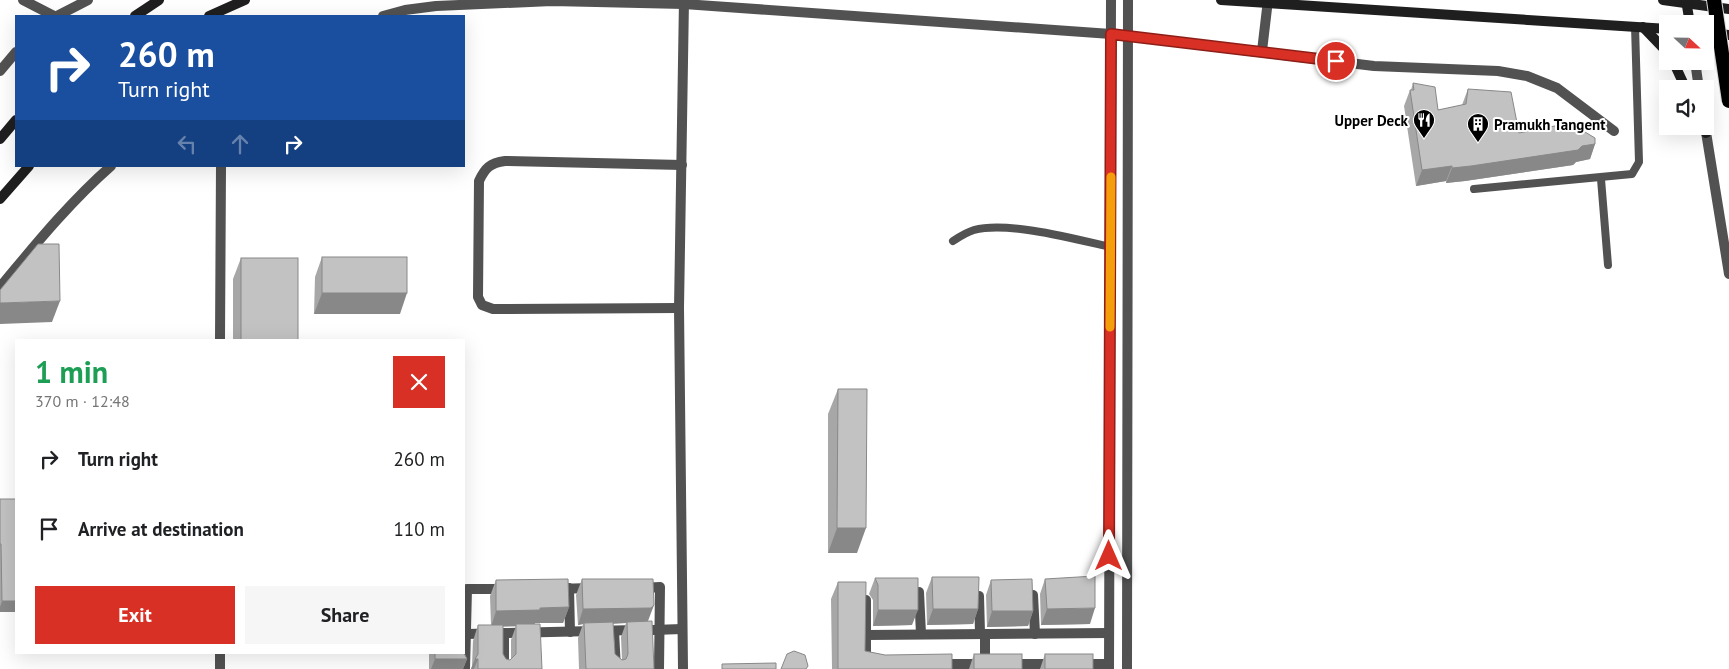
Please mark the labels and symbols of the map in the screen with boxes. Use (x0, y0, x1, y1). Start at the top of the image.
north arrow (1659, 15, 1714, 70)
pin (1315, 40, 1357, 82)
restaurant icon: Upper Deck (1412, 108, 1436, 139)
place label: Upper Deck (1335, 111, 1409, 130)
building icon: Pramukh Tangent (1466, 112, 1490, 143)
place label: Pramukh Tangent (1494, 115, 1606, 134)
position arrow (1082, 529, 1134, 581)

